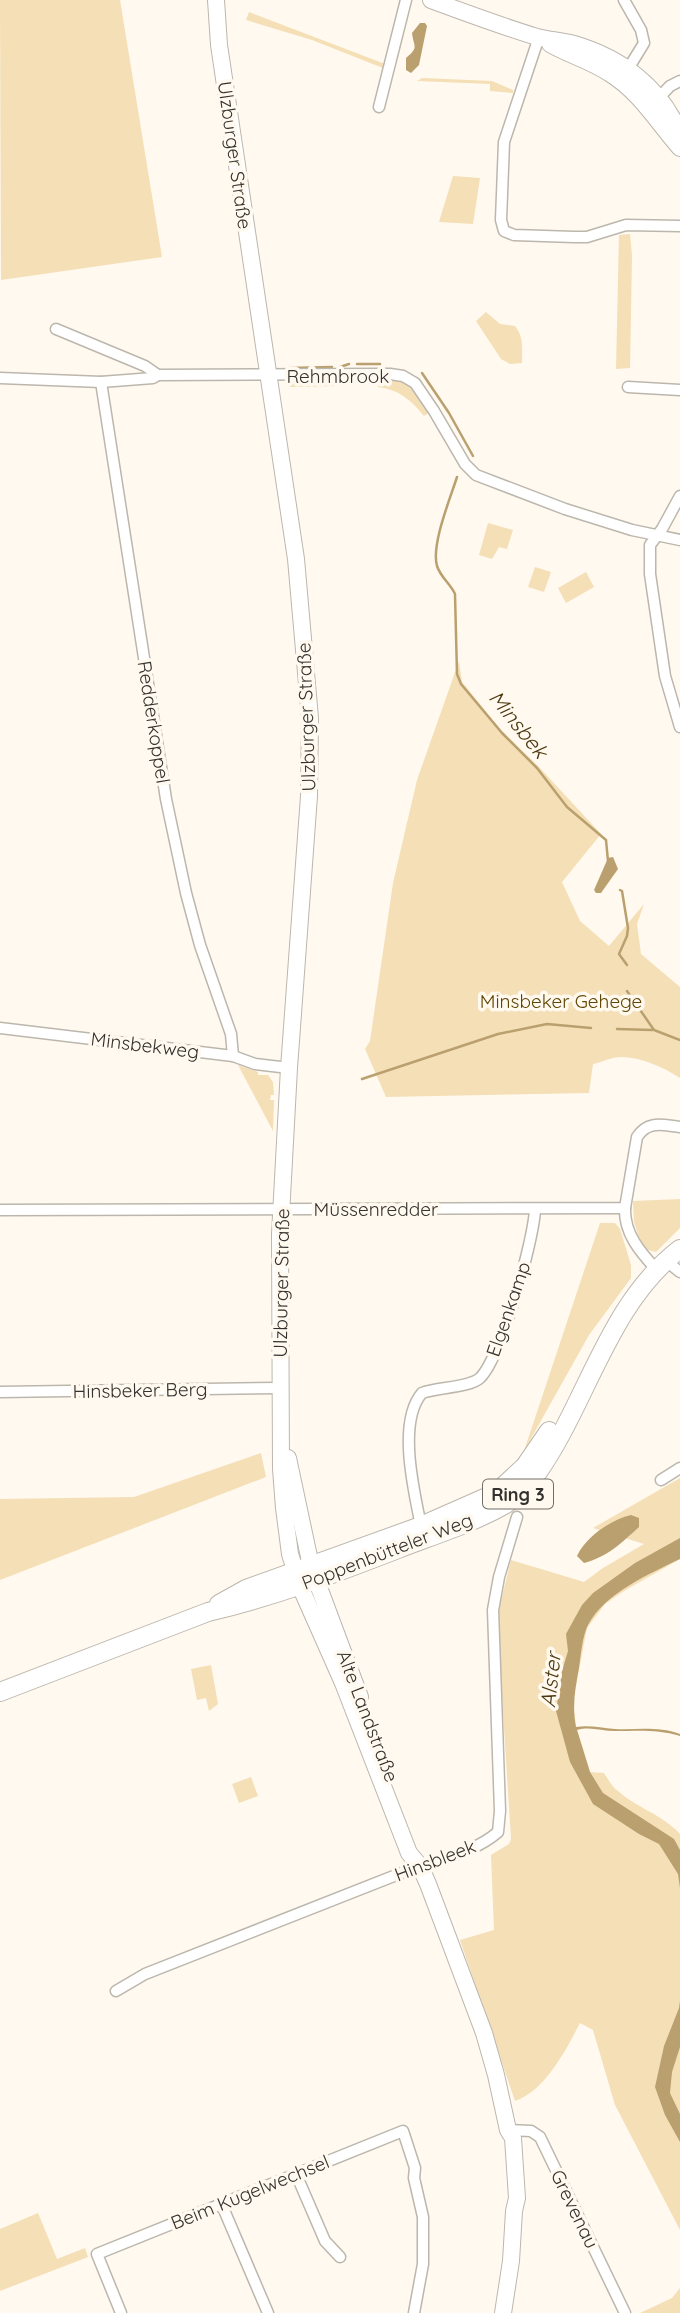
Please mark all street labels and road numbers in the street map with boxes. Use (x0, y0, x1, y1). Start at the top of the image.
street label: Ulzburger Straße (213, 80, 257, 230)
street label: Rehmbrook (286, 364, 390, 388)
street label: Ulzburger Straße (291, 642, 321, 792)
street label: Redderkoppel (132, 659, 176, 785)
street label: Minsbekweg (90, 1026, 200, 1064)
street label: Müssenredder (314, 1197, 439, 1221)
street label: Ulzburger Straße (268, 1208, 294, 1358)
street label: Elgenkamp (481, 1258, 535, 1360)
street label: Hinsbeker Berg (72, 1377, 208, 1403)
road number: Ring 3 (483, 1479, 553, 1508)
street label: Poppenbütteler Weg (298, 1507, 476, 1595)
street label: Alte Landstraße (332, 1647, 404, 1785)
street label: Hinsbleek (391, 1834, 479, 1886)
street label: Beim Kugelwechsel (167, 2149, 333, 2235)
street label: Grevenau (546, 2166, 604, 2252)

